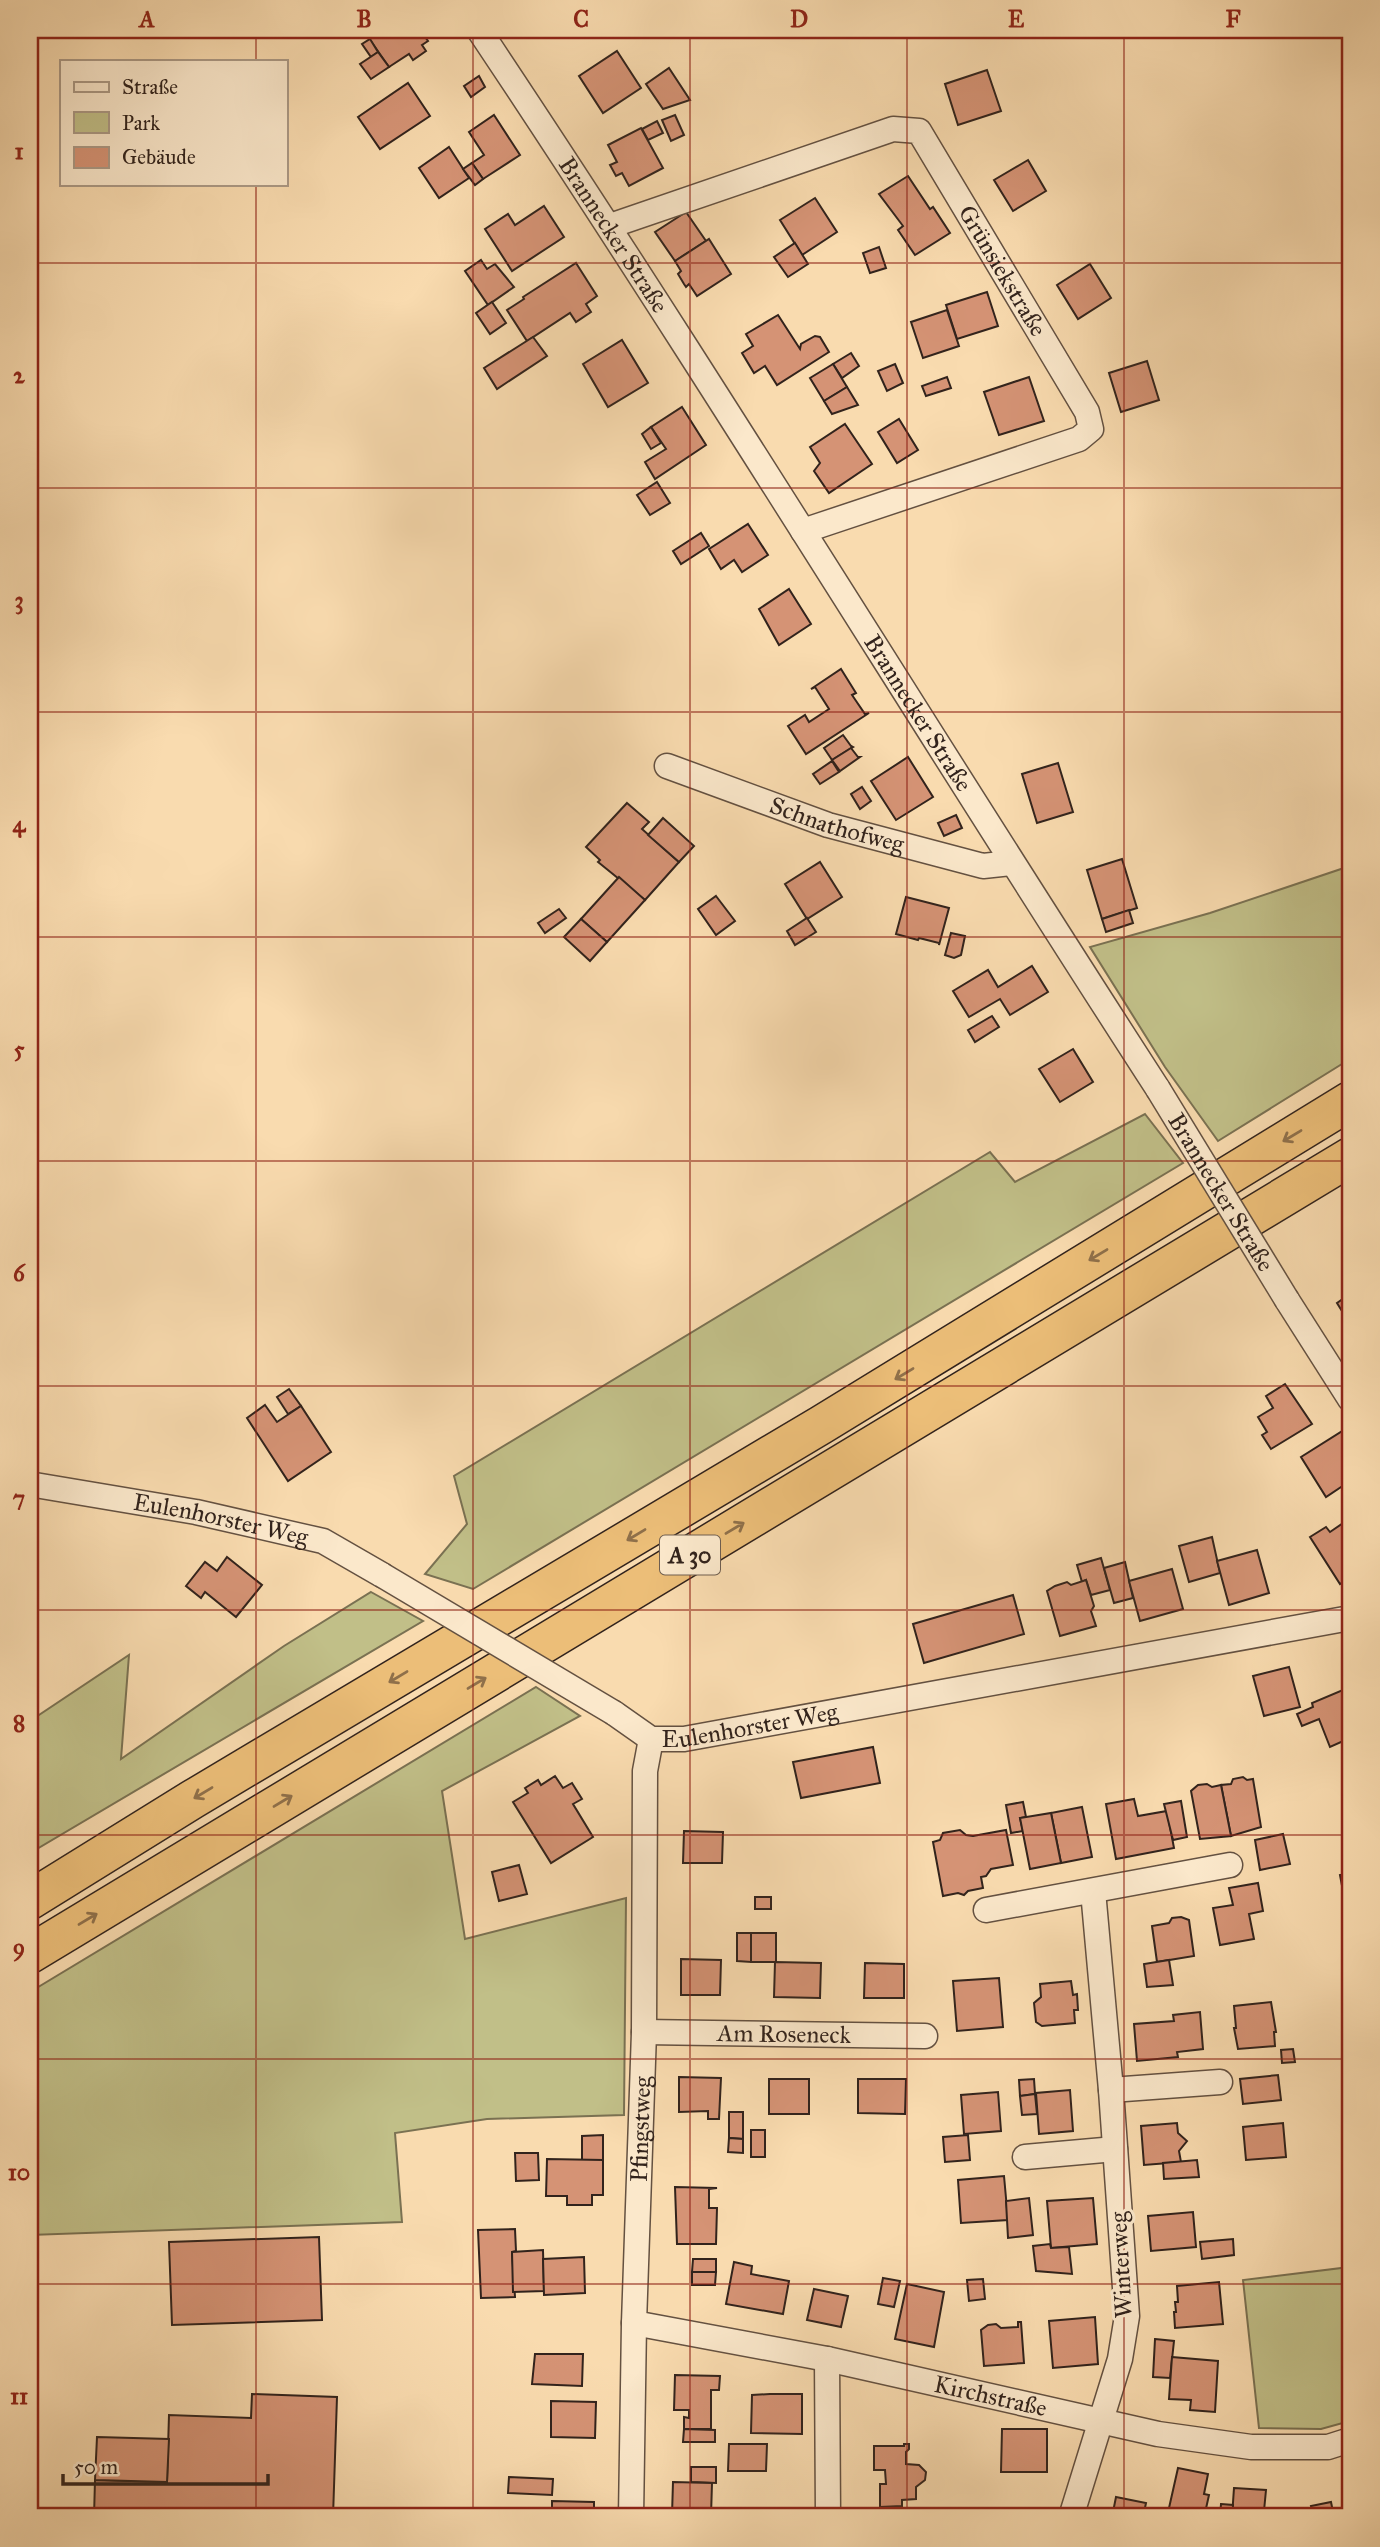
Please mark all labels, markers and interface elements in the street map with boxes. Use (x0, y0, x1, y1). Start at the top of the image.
text: A (137, 5, 155, 33)
text: B (356, 5, 372, 33)
text: C (573, 5, 589, 33)
text: D (790, 5, 808, 33)
text: E (1008, 5, 1025, 33)
text: F (1225, 5, 1241, 33)
legend (60, 60, 287, 186)
text: Straße (122, 74, 178, 100)
text: Park (122, 110, 160, 136)
text: 1 (14, 137, 24, 165)
text: Gebäude (122, 144, 196, 170)
street label: Brannecker Straße (552, 151, 675, 318)
street label: Grünsiekstraße (952, 200, 1053, 342)
text: 2 (13, 361, 25, 389)
text: 3 (14, 586, 24, 615)
street label: Brannecker Straße (857, 629, 979, 797)
street label: Schnathofweg (766, 790, 908, 860)
text: 4 (13, 810, 27, 838)
text: 5 (14, 1035, 25, 1063)
street label: Brannecker Straße (1161, 1108, 1281, 1277)
one-way arrow (1283, 1129, 1302, 1144)
one-way arrow (1088, 1248, 1108, 1262)
text: 6 (13, 1259, 26, 1287)
one-way arrow (894, 1367, 914, 1381)
text: 7 (13, 1484, 25, 1512)
street label: Eulenhorster Weg (131, 1487, 312, 1552)
one-way arrow (725, 1521, 745, 1535)
one-way arrow (626, 1528, 646, 1542)
road number: A 30 (660, 1536, 720, 1574)
one-way arrow (389, 1670, 409, 1684)
one-way arrow (467, 1675, 487, 1689)
street label: Eulenhorster Weg (662, 1696, 841, 1755)
text: 8 (13, 1709, 25, 1737)
one-way arrow (194, 1787, 214, 1801)
one-way arrow (272, 1793, 292, 1807)
one-way arrow (78, 1911, 98, 1925)
text: 9 (13, 1933, 25, 1962)
street label: Am Roseneck (716, 2018, 852, 2050)
street label: Pfingstweg (624, 2075, 657, 2183)
text: 10 (8, 2158, 30, 2186)
street label: Winterweg (1103, 2210, 1139, 2319)
street label: Kirchstraße (931, 2369, 1050, 2423)
text: 11 (10, 2382, 28, 2410)
scale bar (63, 2442, 268, 2486)
text: 50 m (74, 2454, 119, 2480)

